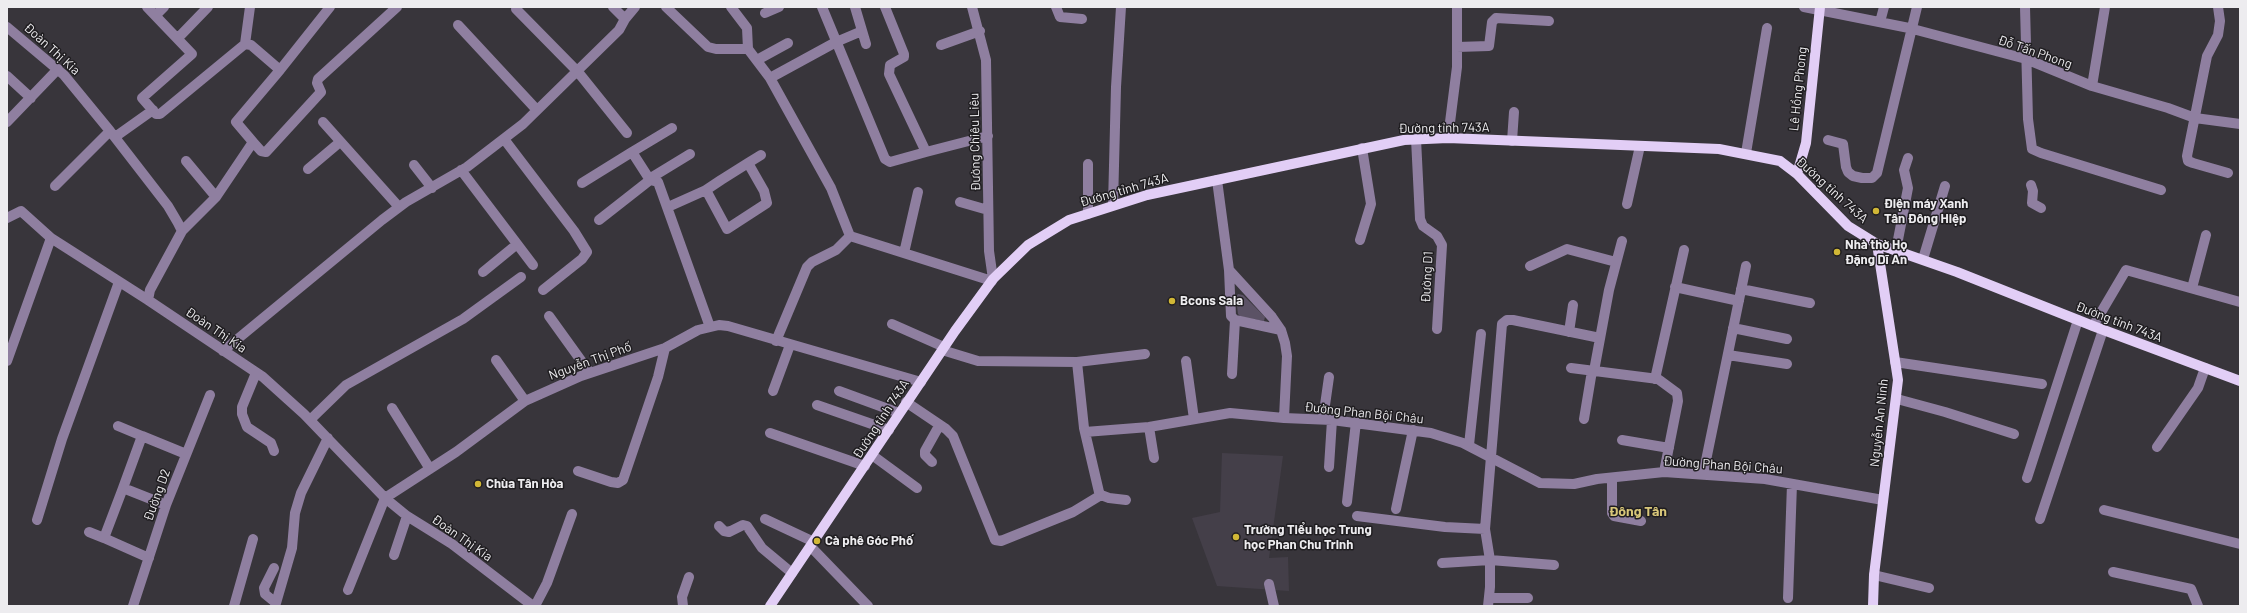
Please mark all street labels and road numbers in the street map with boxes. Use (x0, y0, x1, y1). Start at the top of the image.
street label: Đoàn Thị Kia (21, 20, 83, 78)
street label: Đỗ Tấn Phong (1996, 32, 2074, 72)
street label: Lê Hồng Phong (1786, 46, 1810, 132)
street label: Đường Chiêu Liêu (966, 93, 984, 191)
street label: Đường tỉnh 743A (1398, 119, 1490, 137)
street label: Đường tỉnh 743A (1793, 154, 1871, 226)
street label: Đường tỉnh 743A (1078, 170, 1170, 210)
street label: Đường D1 (1418, 251, 1436, 303)
street label: Đường tỉnh 743A (2074, 298, 2164, 346)
street label: Đoàn Thị Kia (182, 304, 250, 356)
street label: Nguyễn Thị Phố (546, 339, 634, 383)
street label: Đường tỉnh 743A (850, 376, 912, 462)
street label: Nguyễn An Ninh (1867, 378, 1891, 468)
street label: Đường Phan Bội Châu (1304, 399, 1424, 427)
street label: Đường Phan Bội Châu (1663, 453, 1783, 477)
street label: Đường D2 (140, 467, 174, 523)
street label: Đoàn Thị Kia (429, 511, 495, 565)

